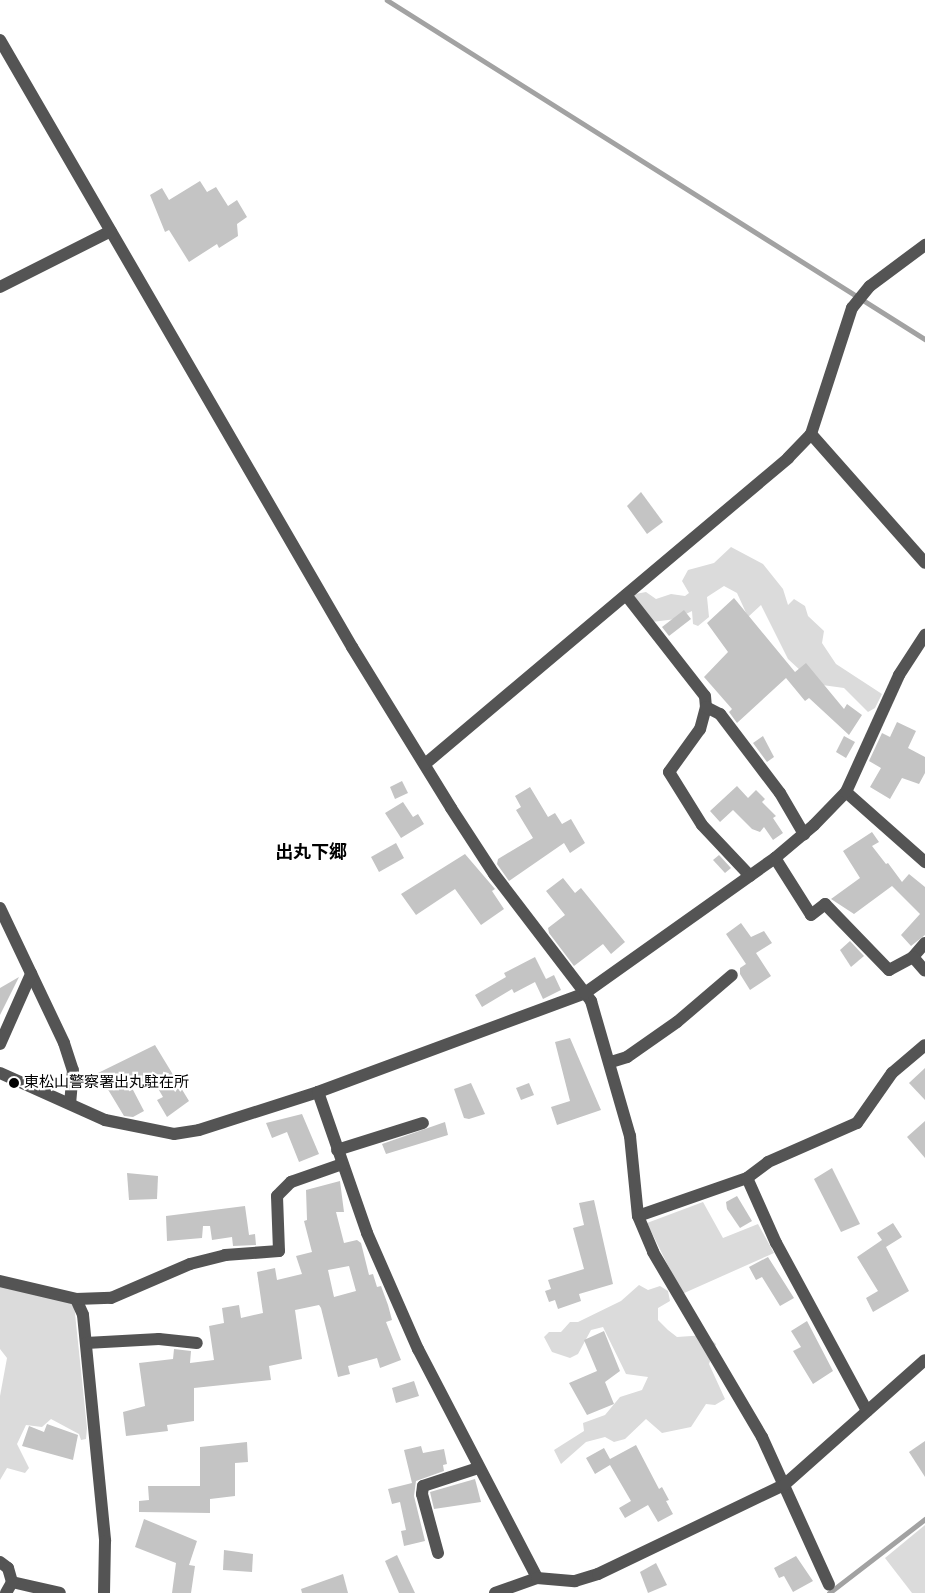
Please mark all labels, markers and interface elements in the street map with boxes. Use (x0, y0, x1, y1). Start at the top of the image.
district label: 出丸下郷 (275, 841, 347, 863)
place label: 東松山警察署出丸駐在所 (24, 1074, 189, 1092)
marker: 東松山警察署出丸駐在所 (8, 1077, 20, 1089)

